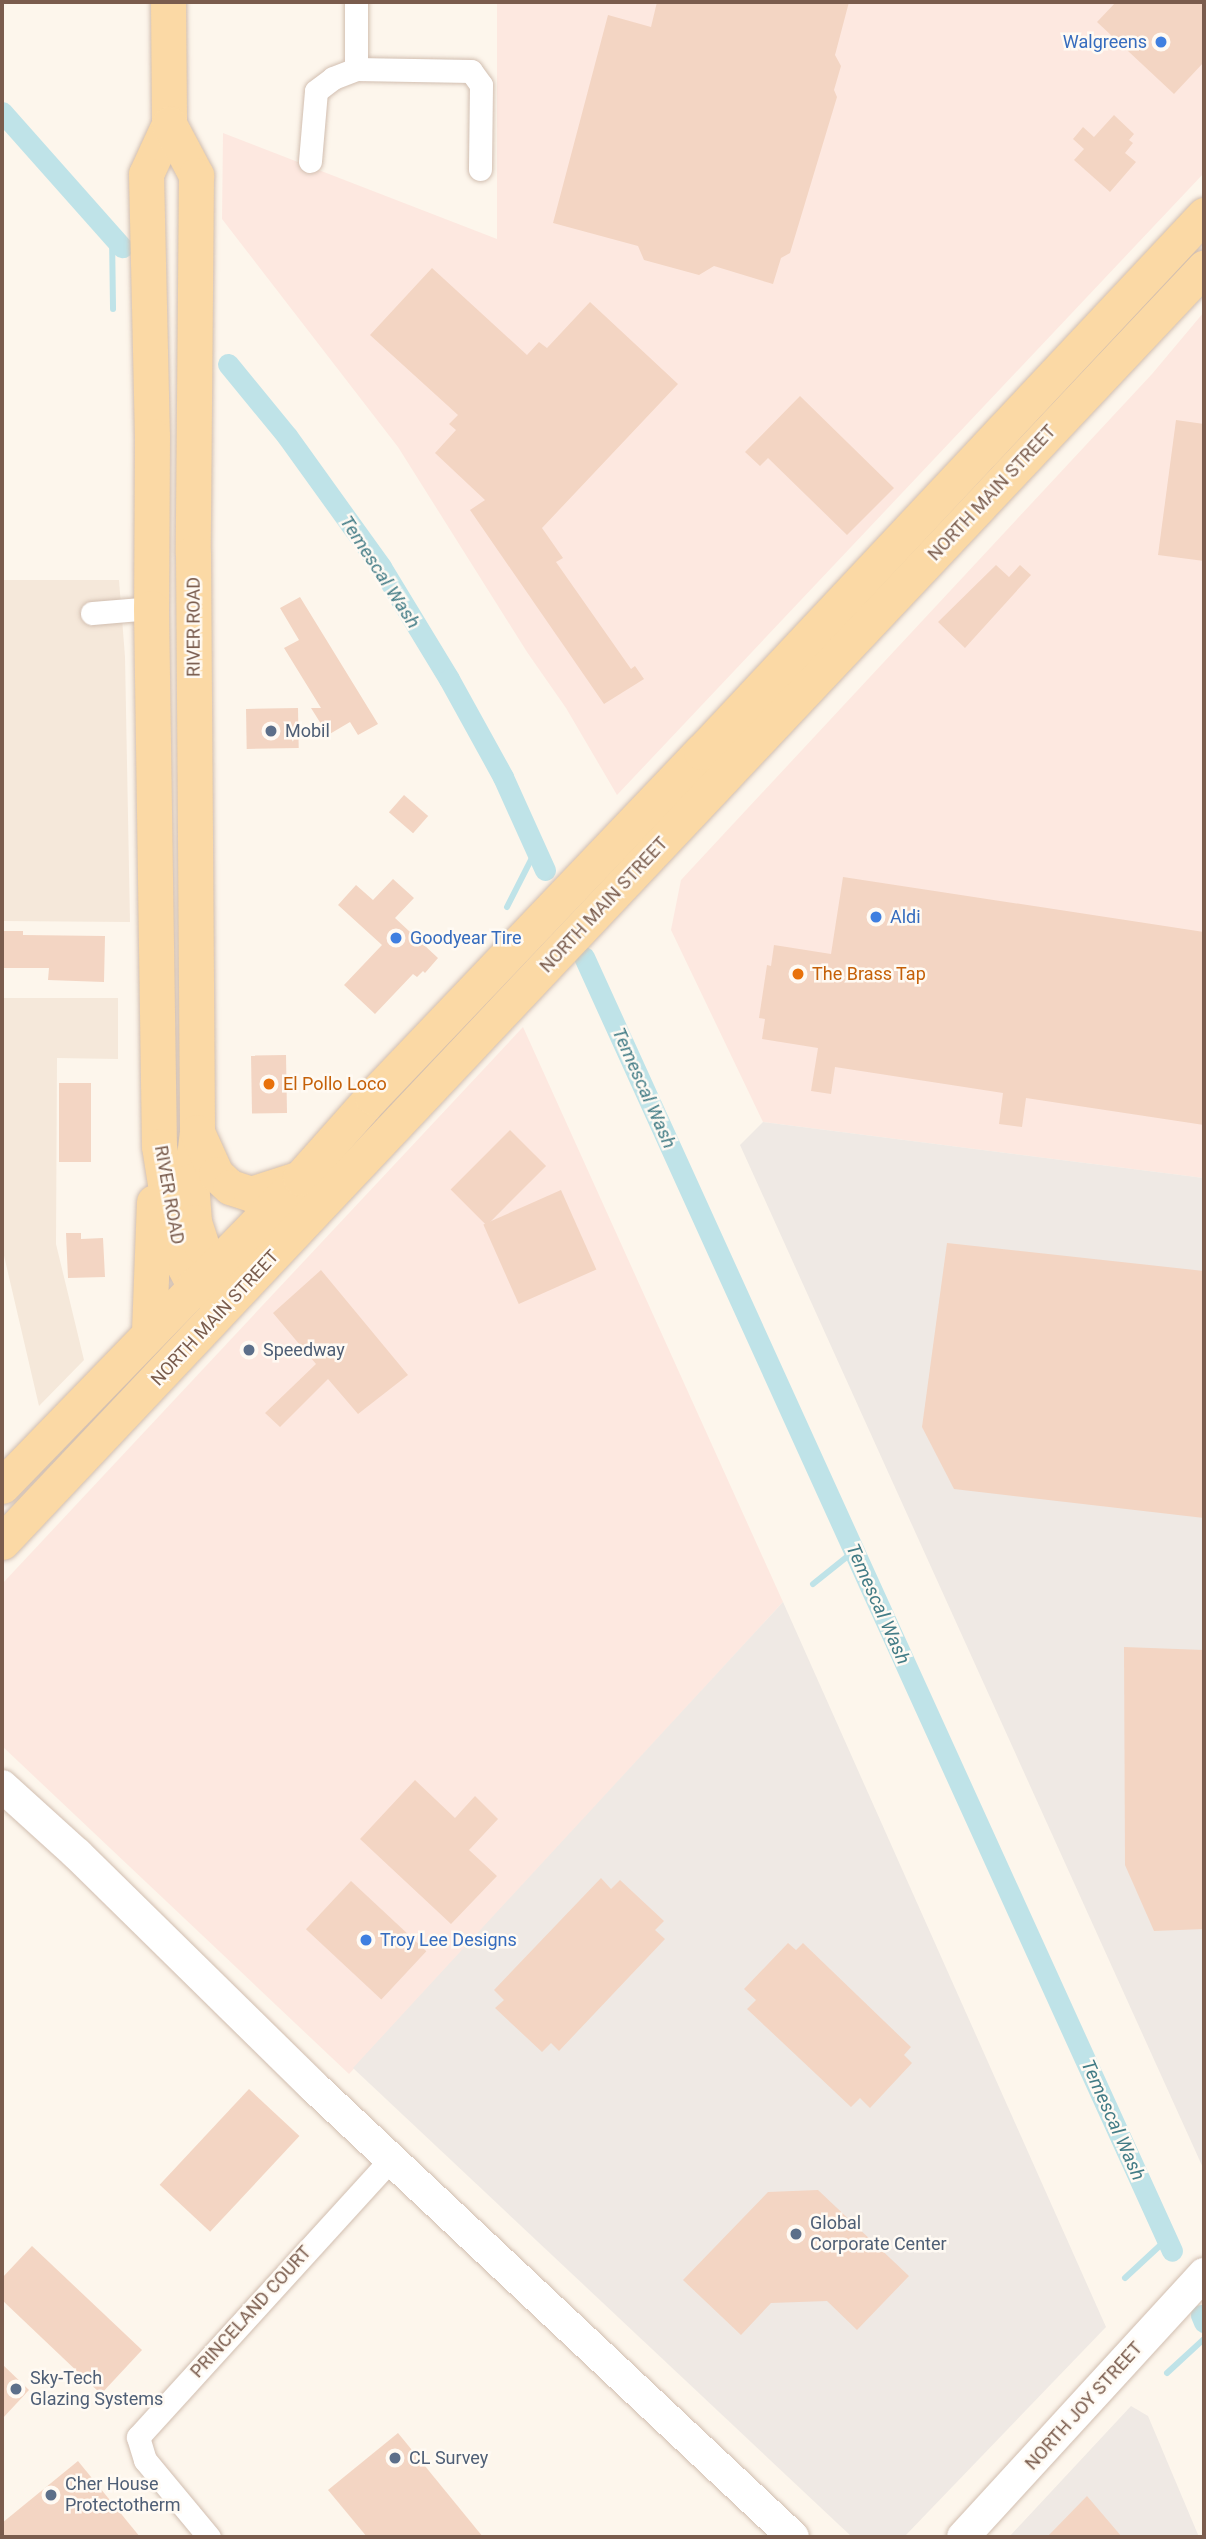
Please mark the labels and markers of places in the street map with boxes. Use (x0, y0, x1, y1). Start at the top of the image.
place label: Walgreens (1063, 31, 1147, 53)
marker: Walgreens (1153, 34, 1169, 50)
place label: Mobil (285, 720, 330, 742)
marker: Mobil (263, 723, 279, 739)
place label: Aldi (890, 906, 921, 928)
marker: Aldi (868, 909, 884, 925)
place label: Goodyear Tire (410, 927, 522, 949)
marker: Goodyear Tire (388, 930, 404, 946)
place label: The Brass Tap (812, 963, 926, 985)
marker: The Brass Tap (790, 966, 806, 982)
place label: El Pollo Loco (283, 1073, 387, 1095)
marker: El Pollo Loco (261, 1076, 277, 1092)
place label: Speedway (263, 1339, 345, 1361)
marker: Speedway (241, 1342, 257, 1358)
place label: Troy Lee Designs (380, 1929, 517, 1951)
marker: Troy Lee Designs (358, 1932, 374, 1948)
place label: Global Corporate Center (810, 2213, 947, 2256)
marker: Global Corporate Center (788, 2226, 804, 2242)
place label: Sky-Tech Glazing Systems (30, 2368, 163, 2410)
marker: Sky-Tech Glazing Systems (8, 2381, 24, 2397)
place label: CL Survey (409, 2447, 488, 2469)
marker: CL Survey (387, 2450, 403, 2466)
place label: Cher House Protectotherm (65, 2474, 181, 2516)
marker: Cher House Protectotherm (43, 2487, 59, 2503)

